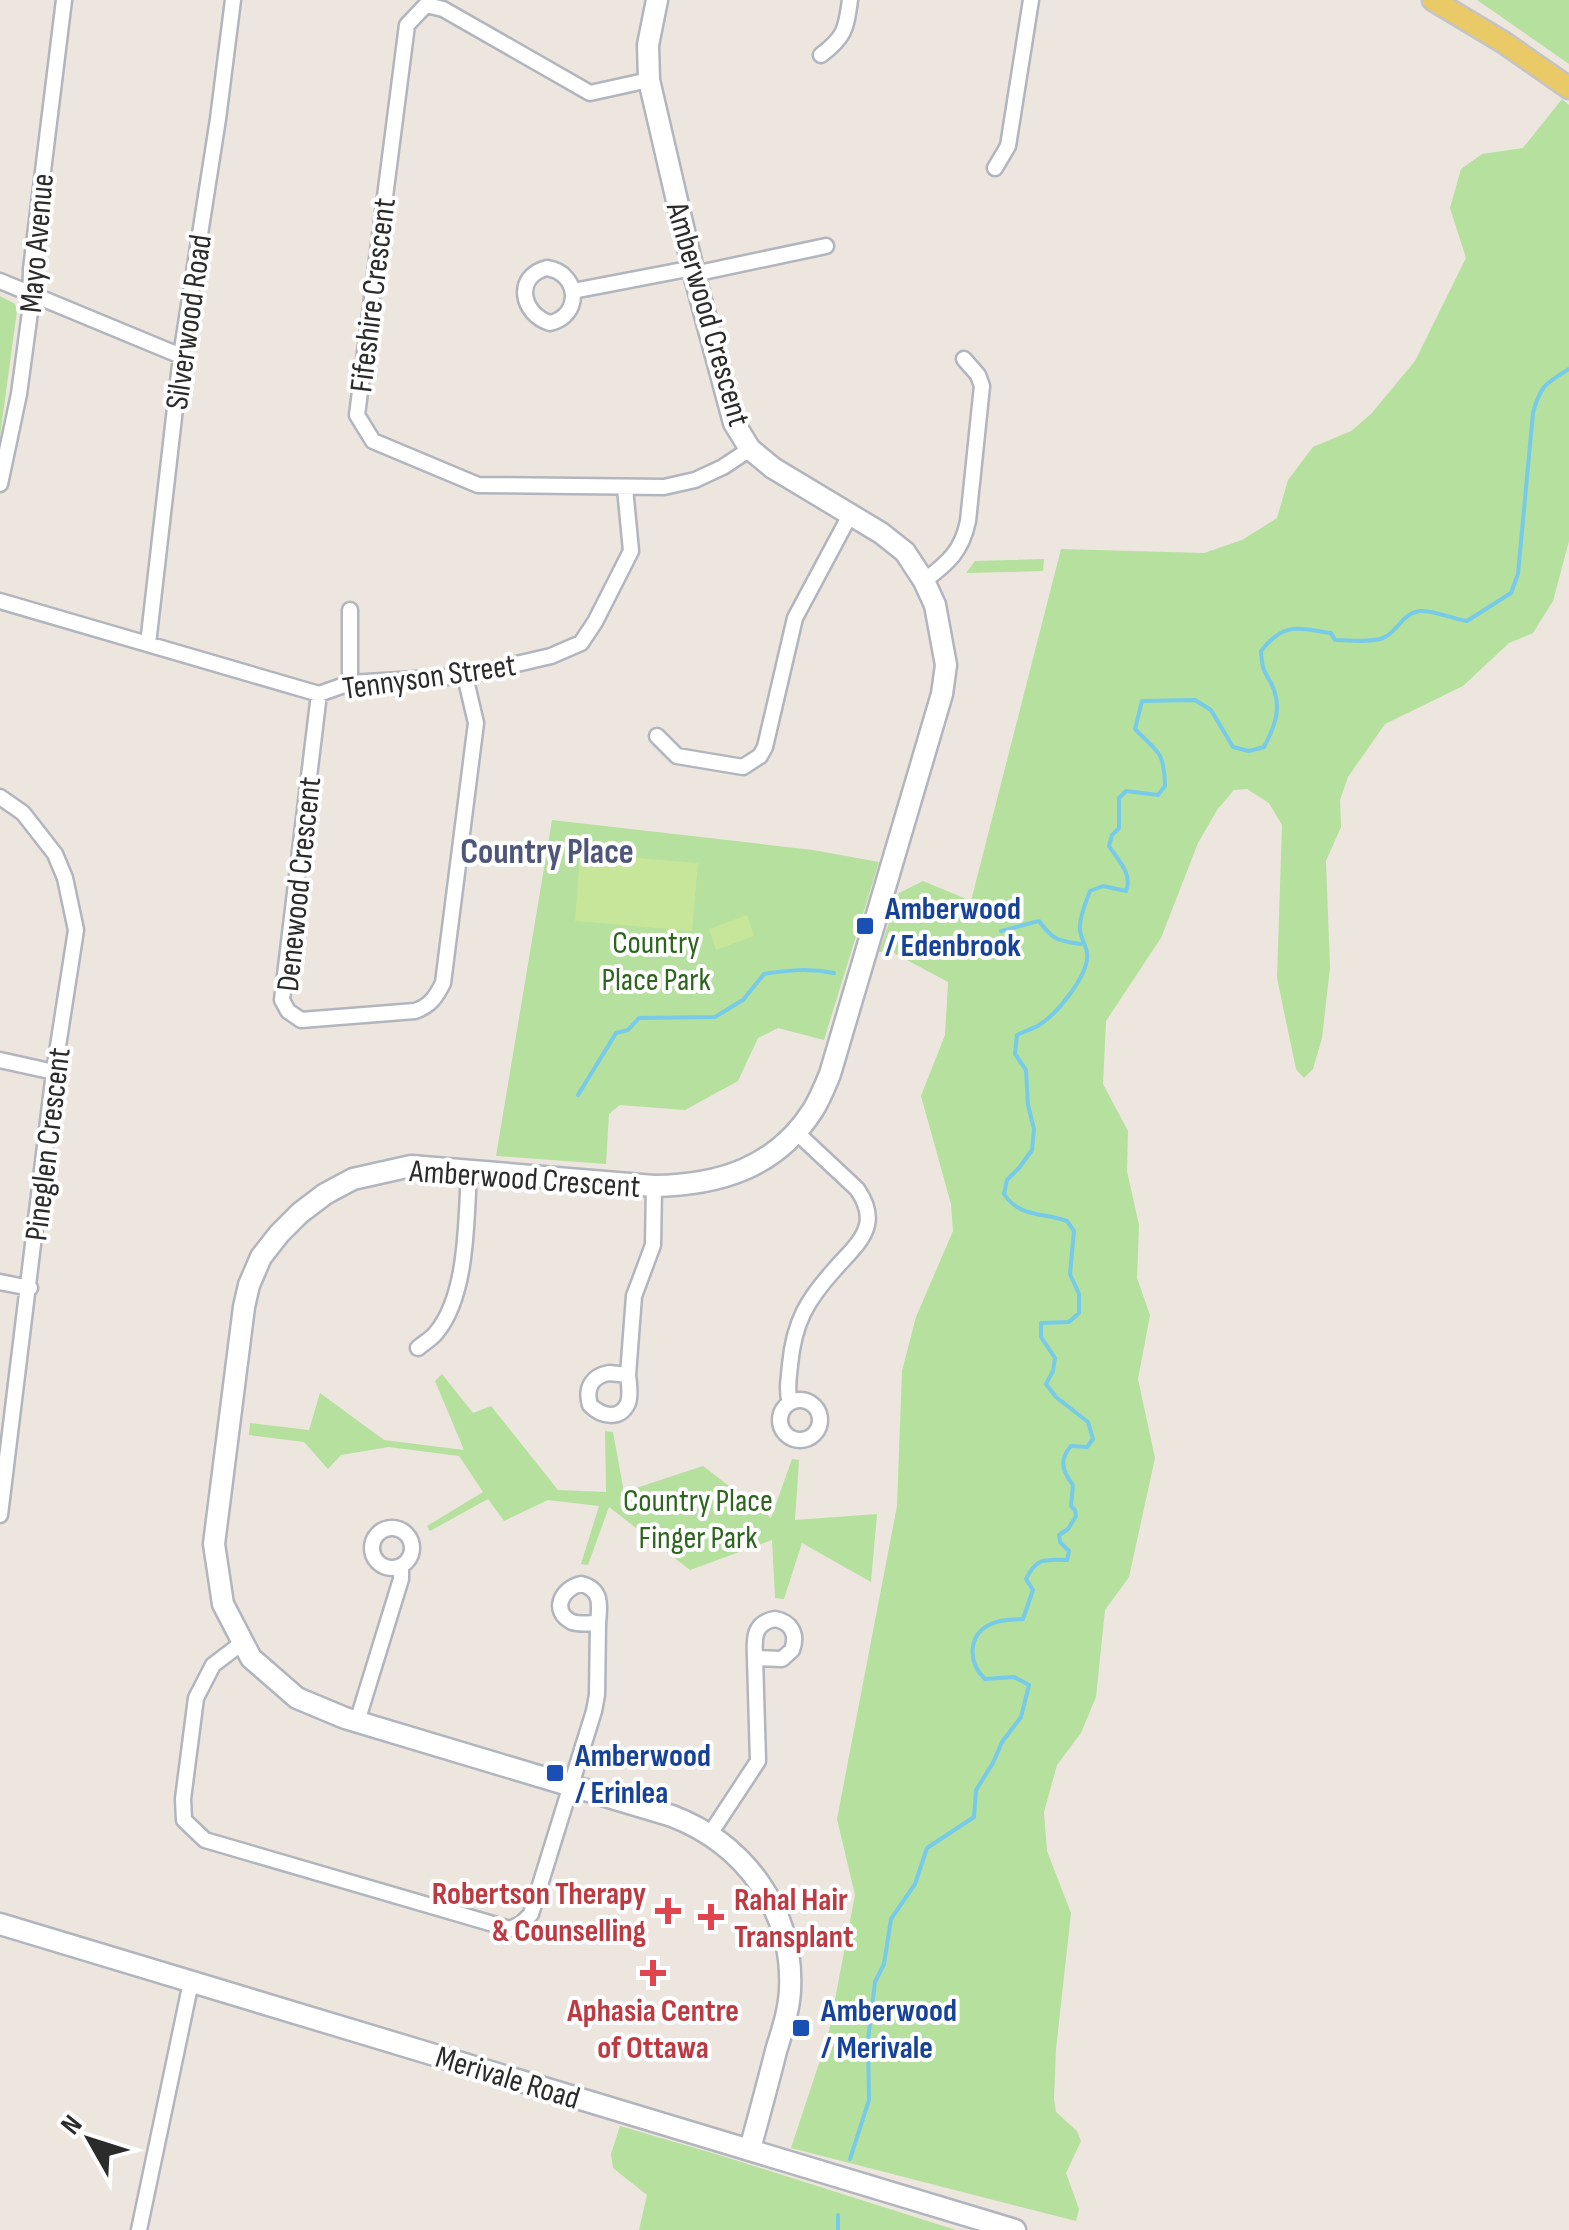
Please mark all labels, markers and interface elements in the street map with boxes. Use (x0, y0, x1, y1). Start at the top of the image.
street label: Mayo Avenue (12, 172, 63, 314)
street label: Fifeshire Crescent (342, 196, 405, 395)
street label: Amberwood Crescent (657, 197, 758, 431)
street label: Silverwood Road (158, 232, 221, 412)
street label: Tennyson Street (340, 646, 518, 709)
street label: Denewood Crescent (269, 775, 330, 993)
district label: Country Place (460, 831, 634, 874)
place label: Amberwood / Edenbrook (884, 890, 1021, 966)
marker: Amberwood / Edenbrook (854, 915, 876, 937)
park label: Country Place Park (601, 924, 711, 1000)
street label: Pineglen Crescent (17, 1046, 80, 1243)
street label: Amberwood Crescent (407, 1152, 642, 1207)
park label: Country Place Finger Park (623, 1482, 773, 1558)
place label: Amberwood / Erinlea (574, 1737, 711, 1813)
marker: Amberwood / Erinlea (544, 1762, 566, 1784)
place label: Robertson Therapy & Counselling (432, 1875, 646, 1951)
place label: Rahal Hair Transplant (734, 1881, 854, 1957)
marker: Robertson Therapy & Counselling (655, 1898, 681, 1924)
marker: Rahal Hair Transplant (698, 1904, 724, 1930)
marker: Aphasia Centre of Ottawa (640, 1960, 666, 1986)
place label: Aphasia Centre of Ottawa (566, 1992, 739, 2068)
place label: Amberwood / Merivale (820, 1992, 957, 2068)
marker: Amberwood / Merivale (790, 2017, 812, 2039)
street label: Merivale Road (431, 2038, 584, 2119)
north arrow (40, 2090, 140, 2190)
text: N (54, 2109, 89, 2141)

